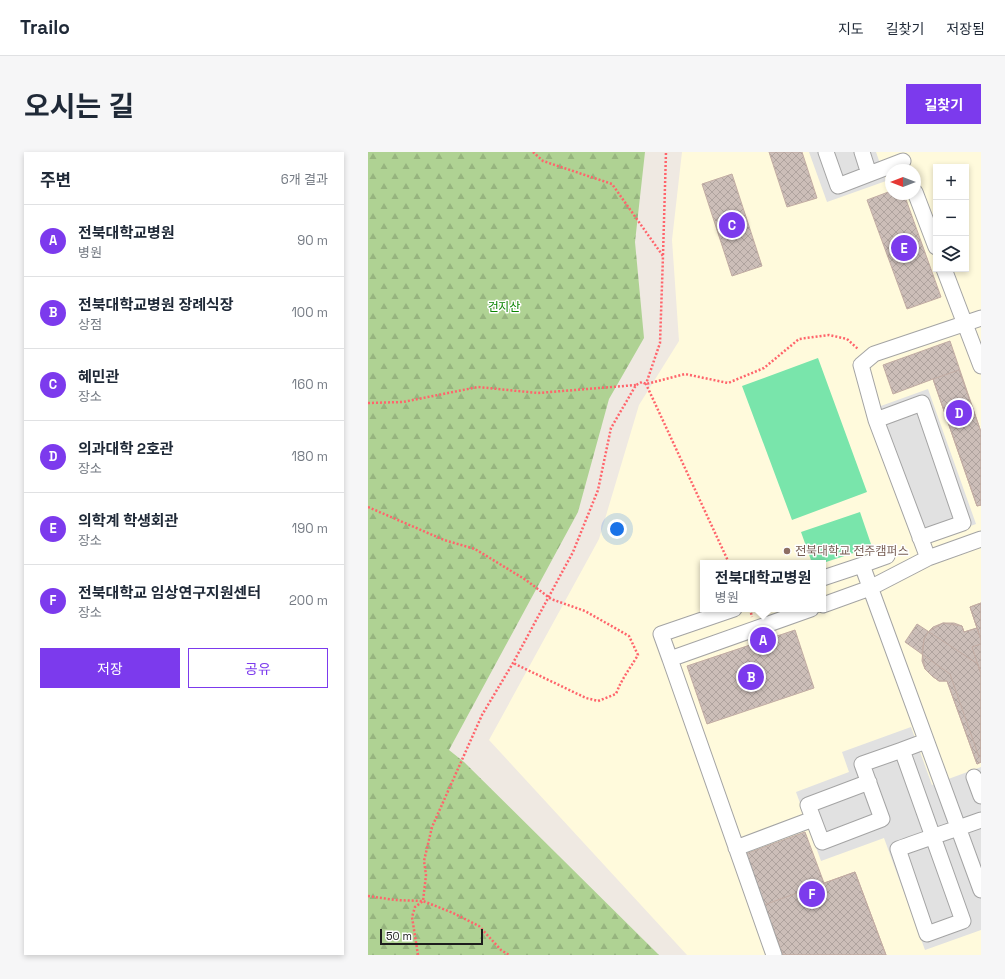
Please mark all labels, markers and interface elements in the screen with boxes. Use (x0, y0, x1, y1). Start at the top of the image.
text: Trailo (20, 15, 70, 40)
text: 지도 (838, 20, 864, 38)
text: 길찾기 (886, 20, 924, 38)
text: 저장됨 (946, 20, 985, 38)
button: 길찾기 (906, 84, 981, 124)
text: 오시는 길 (24, 88, 134, 124)
north arrow (885, 164, 921, 200)
map controls (933, 164, 969, 272)
button: + (933, 164, 969, 200)
text: 주변 (40, 169, 71, 191)
text: 6개 결과 (281, 171, 328, 188)
button: − (933, 200, 969, 236)
pin: C (719, 210, 745, 240)
text: 전북대학교병원 (78, 223, 175, 242)
text: A (49, 232, 57, 249)
text: 90 m (297, 232, 328, 249)
pin: E (891, 233, 917, 263)
button: layers (933, 236, 969, 272)
text: 병원 (78, 244, 102, 261)
text: 전북대학교병원 장례식장 (78, 295, 234, 314)
park label: 건지산 (487, 299, 521, 315)
text: B (49, 304, 57, 321)
text: 100 m (291, 304, 328, 321)
text: 상점 (78, 316, 102, 333)
text: 혜민관 (78, 367, 119, 386)
text: C (49, 376, 57, 393)
text: 160 m (292, 376, 328, 393)
text: 장소 (78, 388, 102, 405)
pin: D (946, 398, 972, 428)
text: 의과대학 2호관 (78, 439, 174, 458)
text: D (49, 448, 57, 465)
text: 180 m (292, 448, 328, 465)
text: 장소 (78, 460, 102, 477)
text: 의학계 학생회관 (78, 511, 178, 530)
your location (607, 519, 627, 539)
text: E (49, 520, 57, 537)
text: 190 m (292, 520, 328, 537)
text: 장소 (78, 532, 102, 549)
place label: 전북대학교 전주캠퍼스 (795, 543, 909, 559)
marker: 전북대학교 전주캠퍼스 (782, 546, 792, 556)
popup (700, 560, 826, 612)
text: 전북대학교병원 (715, 568, 811, 587)
text: 전북대학교 임상연구지원센터 (78, 583, 261, 602)
text: 병원 (715, 589, 739, 606)
text: F (50, 592, 56, 609)
text: 200 m (289, 592, 328, 609)
text: 장소 (78, 604, 102, 621)
pin: A (750, 625, 776, 655)
button: 저장 (40, 648, 180, 688)
button: 공유 (188, 648, 328, 688)
pin: B (738, 662, 764, 692)
pin: F (799, 879, 825, 909)
scale bar (380, 927, 483, 946)
text: 50 m (386, 929, 412, 943)

